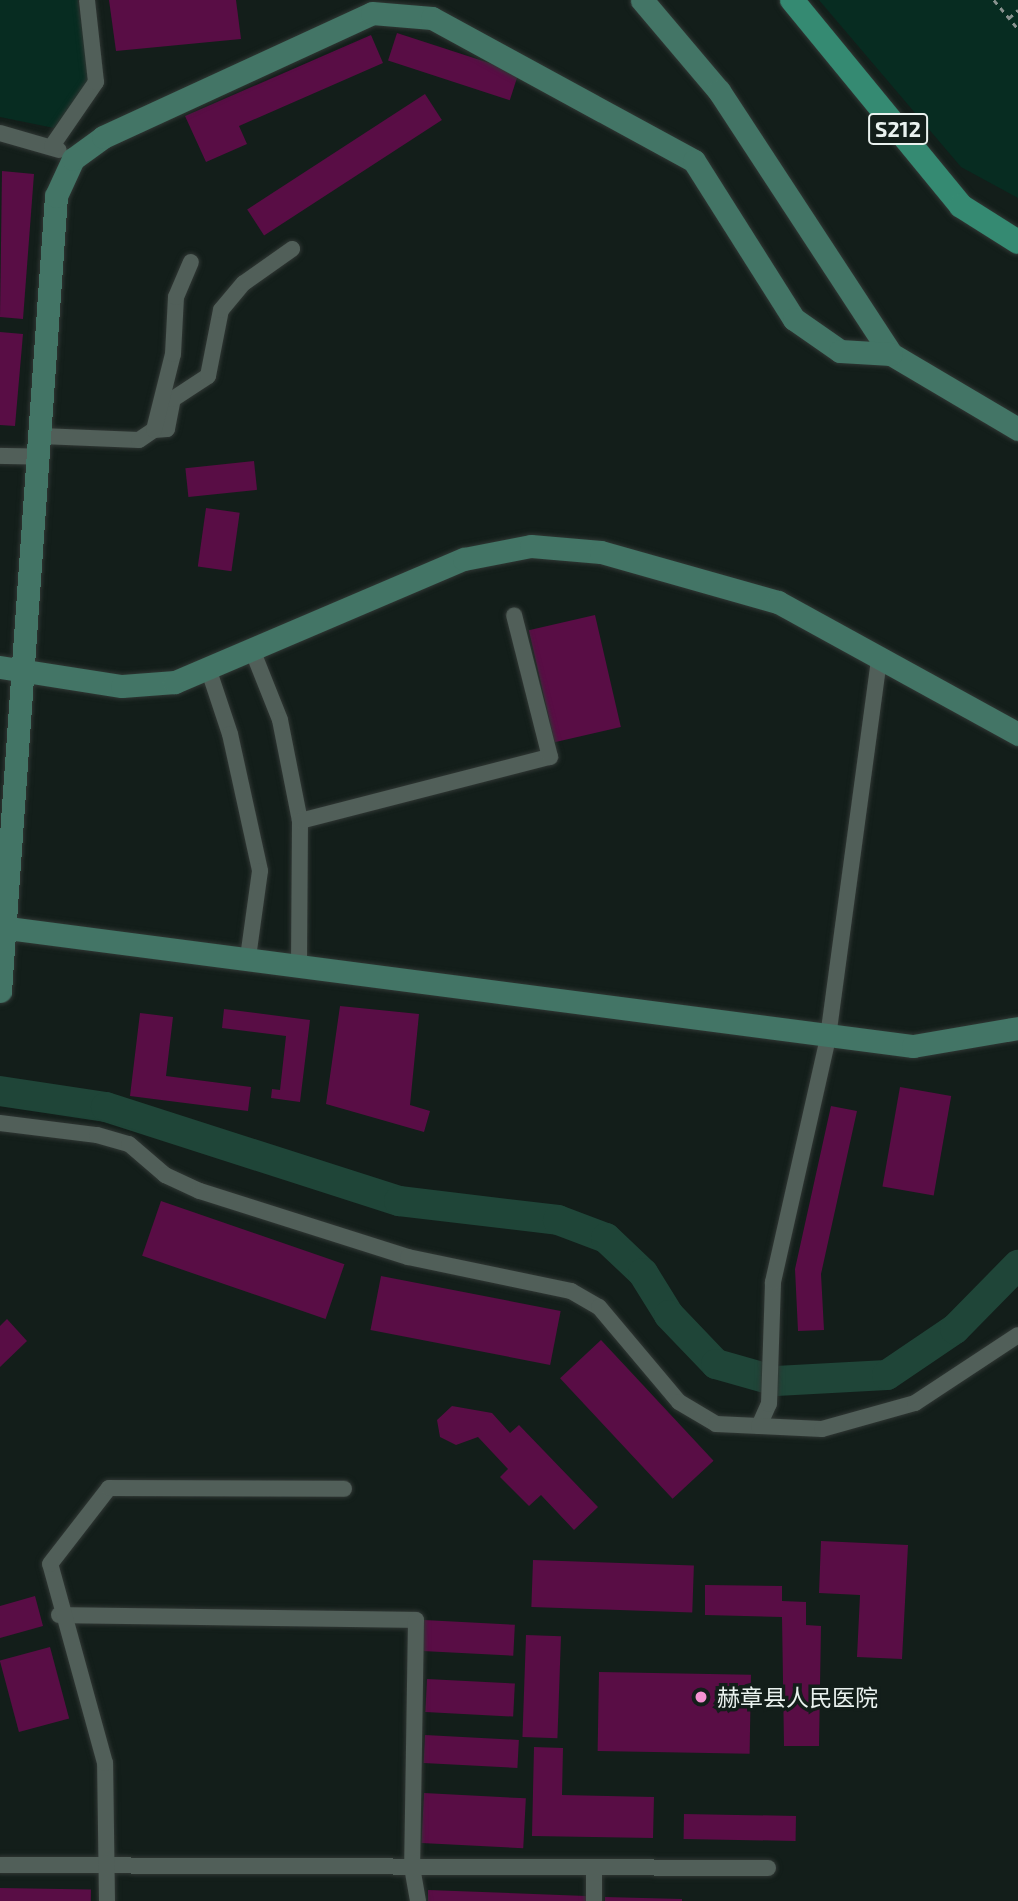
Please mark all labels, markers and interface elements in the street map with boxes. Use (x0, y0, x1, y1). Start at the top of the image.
road number: S212 (866, 111, 930, 146)
place label: 赫章县人民医院 (717, 1683, 878, 1711)
marker: 赫章县人民医院 (691, 1687, 711, 1707)

